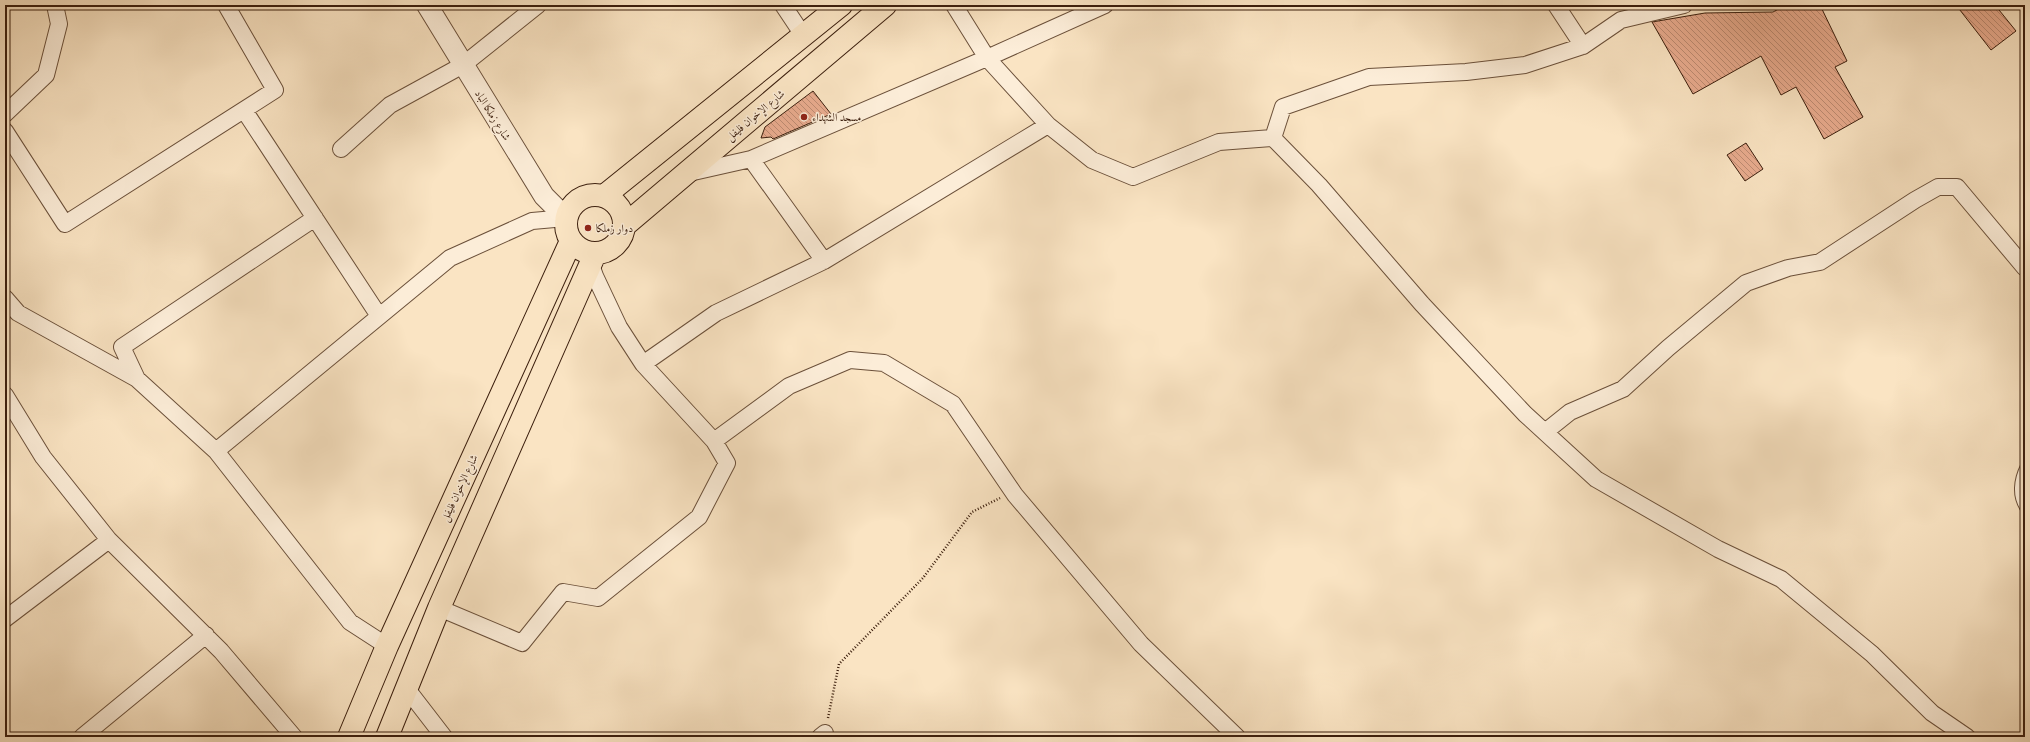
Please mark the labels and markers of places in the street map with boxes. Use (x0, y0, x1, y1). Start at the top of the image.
place label: مسجد الشهداء (812, 111, 861, 125)
marker: مسجد الشهداء (799, 112, 809, 122)
place label: دوار زملكا (596, 222, 633, 235)
marker: دوار زملكا (583, 223, 593, 233)

